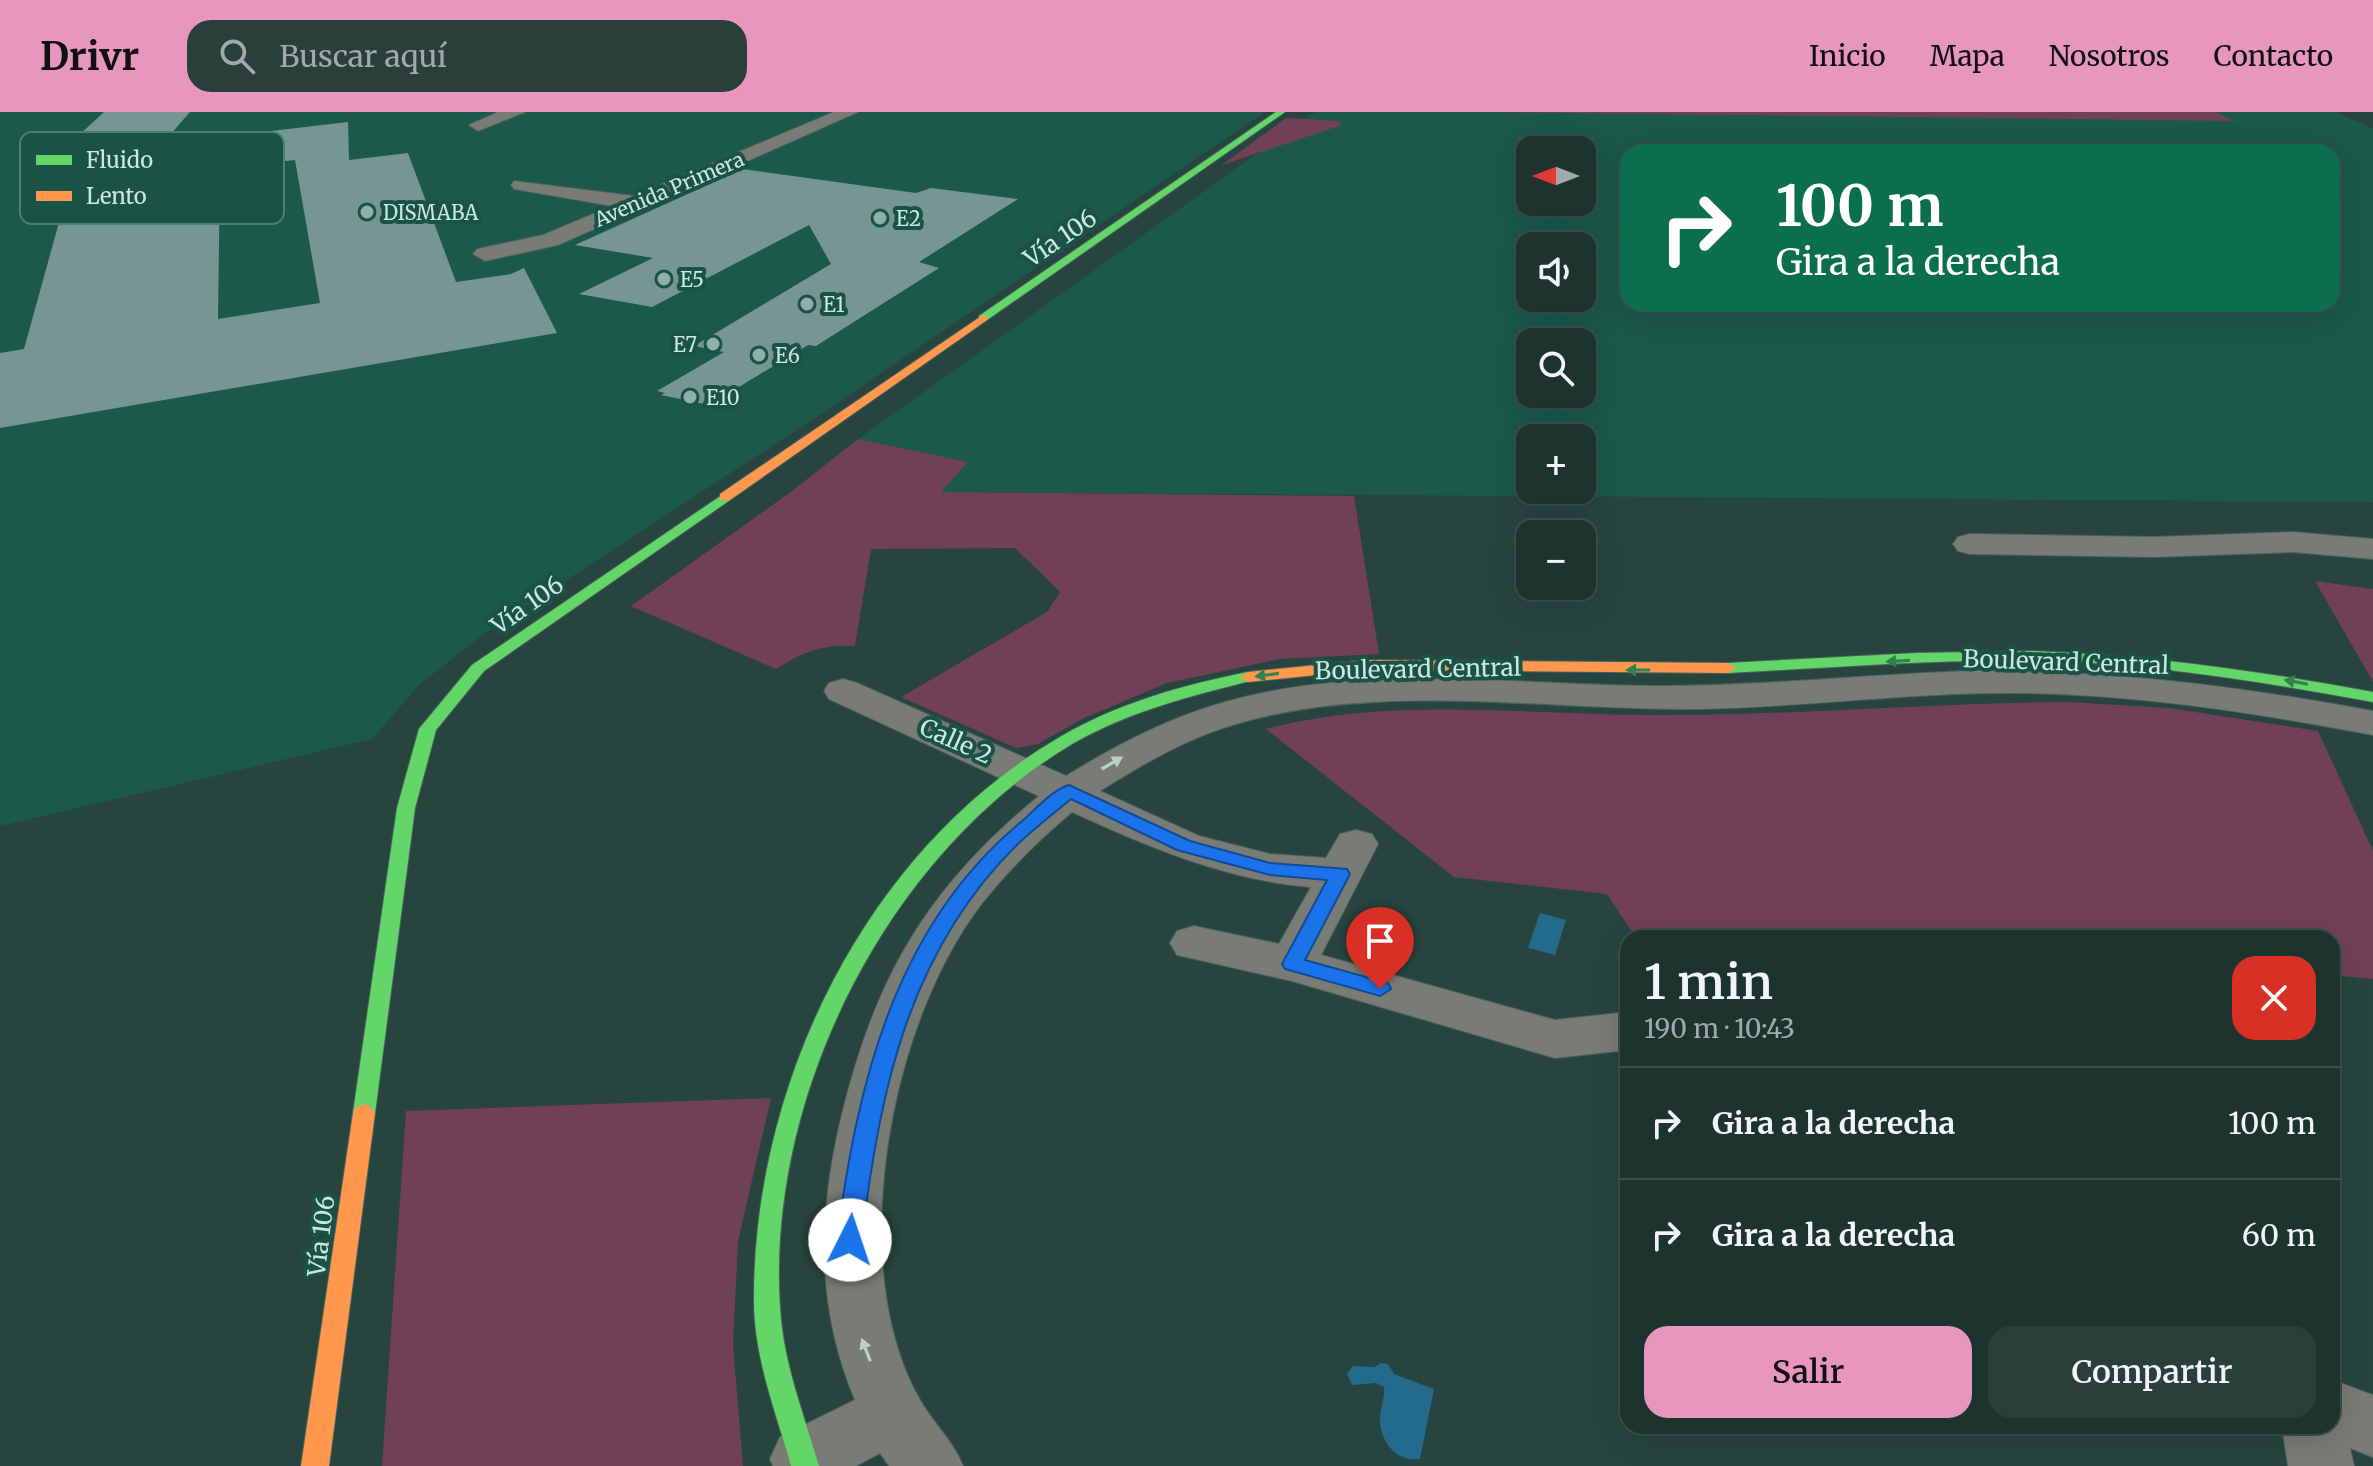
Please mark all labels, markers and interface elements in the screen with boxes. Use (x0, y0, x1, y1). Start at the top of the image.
search box (187, 20, 747, 92)
text: Drivr (40, 33, 139, 80)
icon: search (215, 34, 259, 78)
text: Buscar aquí (279, 37, 447, 75)
text: Inicio (1809, 38, 1886, 74)
text: Mapa (1930, 38, 2005, 74)
text: Nosotros (2049, 38, 2170, 74)
text: Contacto (2214, 38, 2333, 74)
legend (20, 132, 284, 224)
north arrow (1516, 136, 1596, 216)
map controls (1516, 136, 1596, 600)
text: Fluido (86, 146, 153, 174)
street label: Avenida Primera (590, 146, 748, 232)
text: 100 m (1776, 171, 1944, 241)
icon: right (1644, 176, 1748, 280)
text: Lento (86, 182, 147, 210)
place label: DISMABA (383, 200, 479, 225)
street label: Vía 106 (1017, 202, 1103, 274)
marker: DISMABA (358, 203, 376, 221)
place label: E2 (896, 206, 921, 231)
marker: E2 (871, 209, 889, 227)
button: sound (1516, 232, 1596, 312)
text: Gira a la derecha (1776, 240, 2060, 285)
place label: E5 (680, 267, 704, 292)
marker: E5 (655, 270, 673, 288)
place label: E1 (823, 292, 845, 317)
marker: E1 (798, 295, 816, 313)
button: search (1516, 328, 1596, 408)
place label: E7 (673, 332, 697, 357)
marker: E7 (704, 335, 722, 353)
place label: E6 (775, 343, 800, 368)
marker: E6 (750, 346, 768, 364)
place label: E10 (706, 385, 740, 410)
marker: E10 (681, 388, 699, 406)
button: + (1516, 424, 1596, 504)
button: − (1516, 520, 1596, 600)
street label: Vía 106 (484, 569, 569, 642)
street label: Boulevard Central (1962, 643, 2170, 681)
street label: Boulevard Central (1315, 652, 1521, 686)
one-way arrow (1885, 655, 1910, 668)
one-way arrow (1625, 664, 1650, 676)
one-way arrow (1254, 669, 1279, 682)
one-way arrow (2284, 676, 2309, 688)
street label: Calle 2 (915, 711, 997, 771)
one-way arrow (1101, 756, 1123, 770)
pin (1346, 907, 1414, 989)
icon: arrive (1358, 919, 1402, 963)
text: 1 min (1644, 952, 1773, 1012)
button: close (2232, 956, 2316, 1040)
text: 190 m · 10:43 (1644, 1012, 1795, 1045)
icon: right (1644, 1101, 1688, 1145)
text: Gira a la derecha (1712, 1104, 1955, 1142)
text: 100 m (2228, 1104, 2316, 1142)
street label: Vía 106 (301, 1194, 341, 1279)
position arrow (808, 1198, 892, 1282)
icon: right (1644, 1213, 1688, 1257)
text: Gira a la derecha (1712, 1216, 1955, 1254)
text: 60 m (2242, 1216, 2316, 1254)
button: Salir (1644, 1326, 1972, 1418)
button: Compartir (1988, 1326, 2316, 1418)
one-way arrow (859, 1338, 872, 1362)

